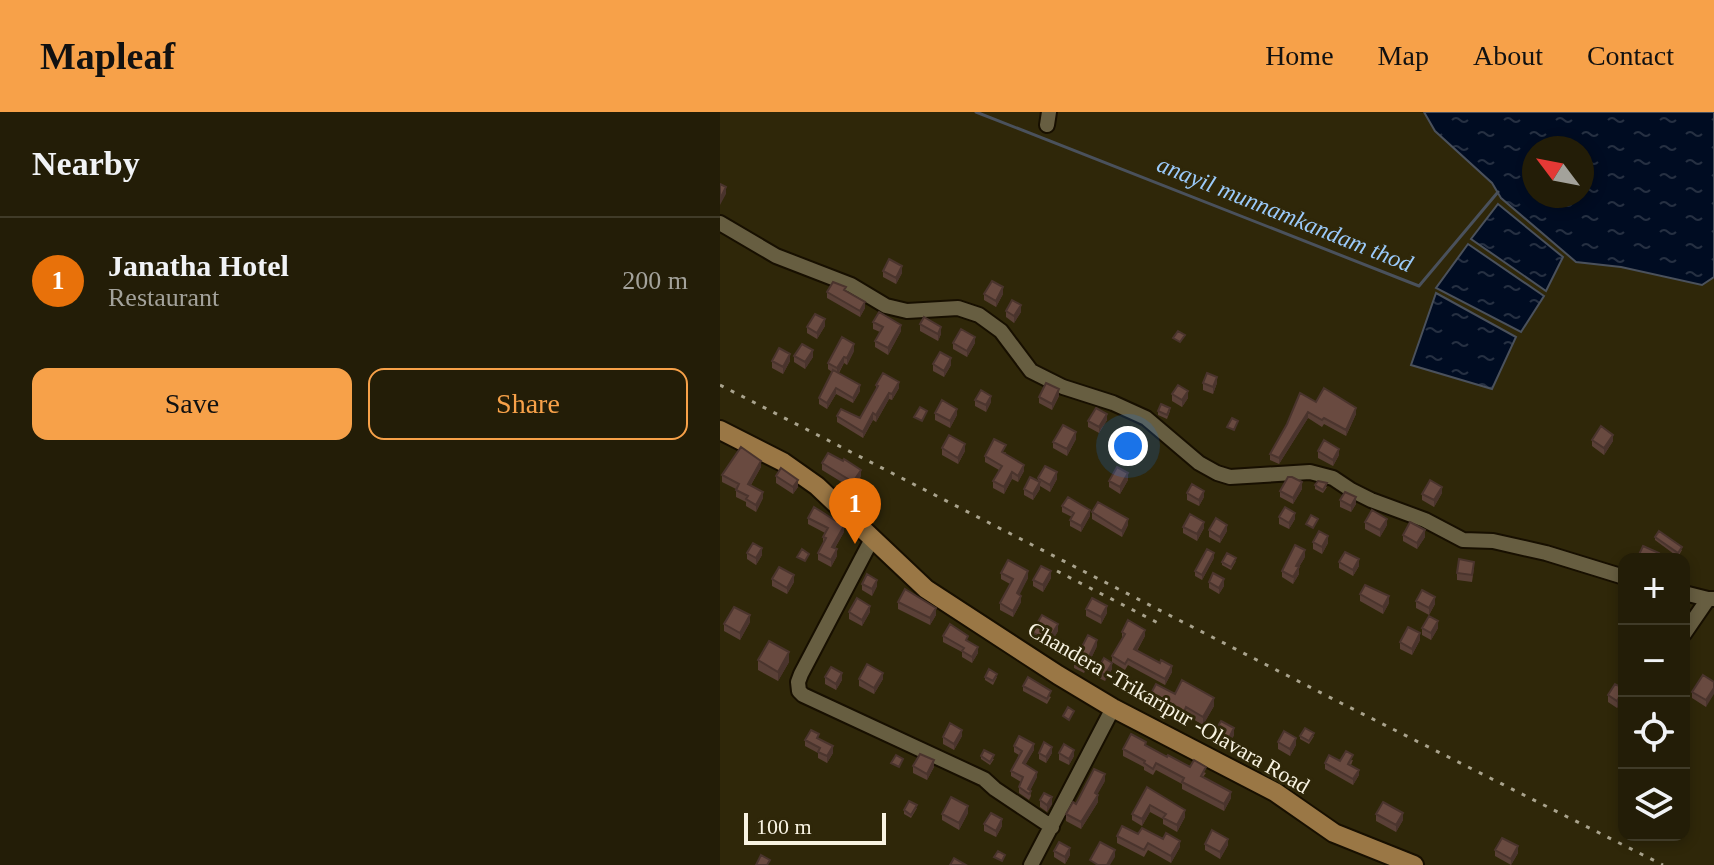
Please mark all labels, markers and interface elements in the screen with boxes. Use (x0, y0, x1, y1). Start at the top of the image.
text: Mapleaf (40, 35, 175, 77)
text: Home (1265, 40, 1334, 71)
text: Map (1378, 40, 1429, 71)
text: About (1473, 40, 1543, 71)
text: Contact (1587, 40, 1674, 71)
north arrow (1522, 136, 1594, 208)
text: Nearby (32, 145, 140, 182)
water label: anayil munnamkandam thod (1153, 151, 1417, 278)
text: Janatha Hotel (108, 249, 289, 282)
text: 1 (52, 266, 65, 295)
text: 200 m (622, 266, 688, 295)
text: Restaurant (108, 283, 219, 312)
button: Save (32, 368, 352, 440)
button: Share (368, 368, 688, 440)
your location (1108, 426, 1148, 466)
pin: 1 (829, 478, 881, 544)
map controls (1618, 553, 1690, 841)
button: + (1618, 553, 1690, 625)
street label: Chandera -Trikaripur -Olavara Road (1023, 616, 1314, 799)
button: − (1618, 625, 1690, 697)
button: locate (1618, 697, 1690, 769)
button: layers (1618, 769, 1690, 841)
scale bar (744, 809, 886, 845)
text: 100 m (756, 814, 812, 839)

